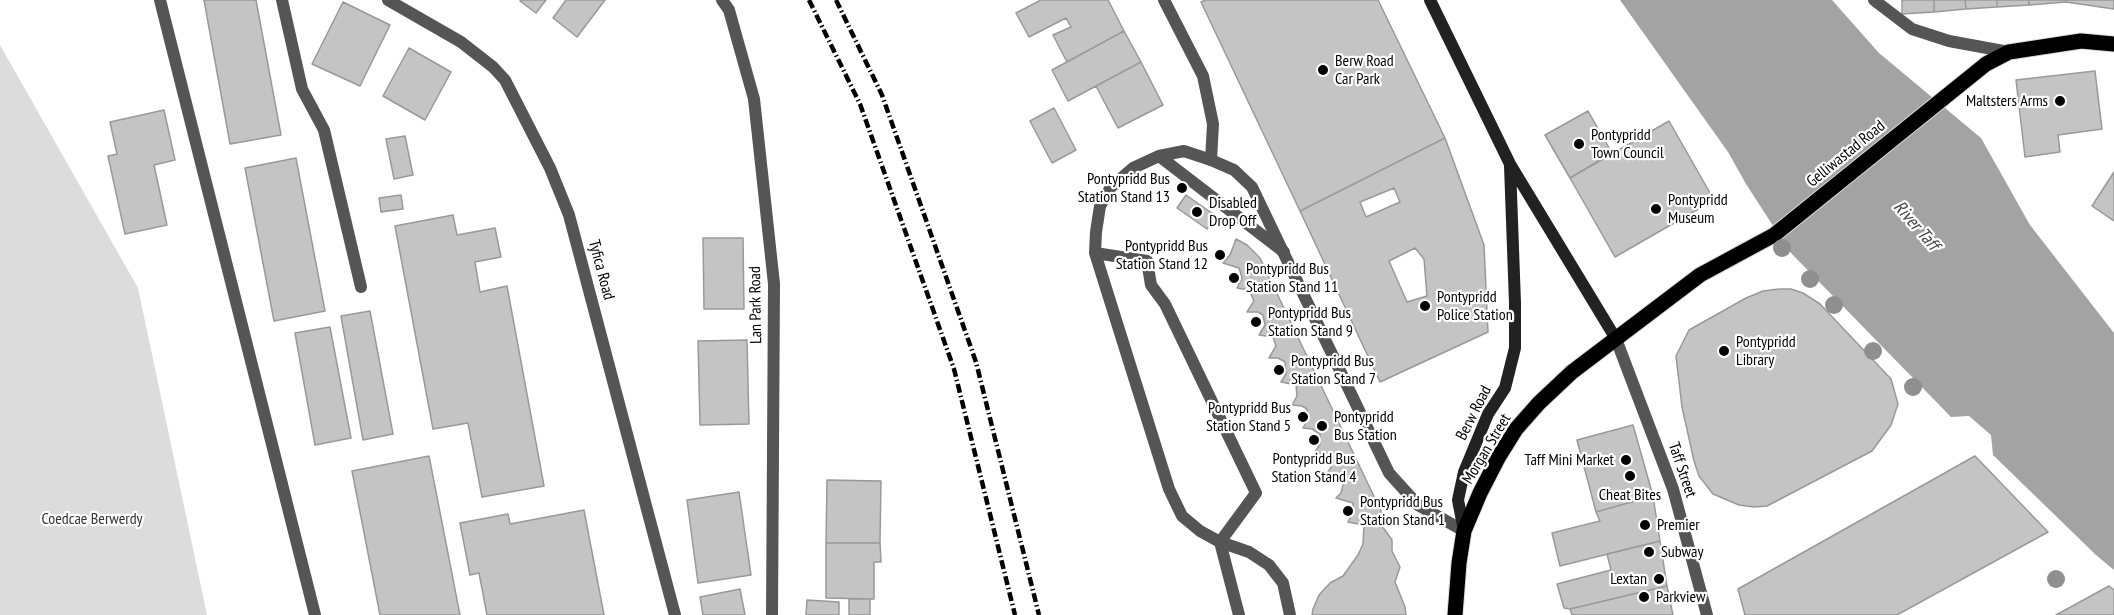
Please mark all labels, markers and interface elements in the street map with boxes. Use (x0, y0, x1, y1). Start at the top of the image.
place label: Berw Road Car Park (1335, 51, 1394, 89)
marker: Berw Road Car Park (1316, 63, 1330, 77)
place label: Maltsters Arms (1966, 91, 2048, 111)
marker: Maltsters Arms (2053, 94, 2067, 108)
street label: Gelliwastad Road (1803, 117, 1889, 191)
place label: Pontypridd Town Council (1591, 125, 1664, 163)
marker: Pontypridd Town Council (1572, 137, 1586, 151)
place label: Pontypridd Bus Station Stand 13 (1078, 169, 1170, 207)
marker: Pontypridd Bus Station Stand 13 (1175, 181, 1189, 195)
place label: Pontypridd Museum (1668, 190, 1728, 228)
place label: Disabled Drop Off (1209, 193, 1257, 231)
water label: River Taff (1889, 197, 1943, 255)
marker: Pontypridd Museum (1649, 202, 1663, 216)
marker: Disabled Drop Off (1190, 205, 1204, 219)
place label: Pontypridd Bus Station Stand 12 (1116, 236, 1208, 274)
street label: Tyfica Road (584, 238, 618, 302)
marker: Pontypridd Bus Station Stand 12 (1213, 248, 1227, 262)
place label: Pontypridd Bus Station Stand 11 (1246, 259, 1338, 297)
street label: Lan Park Road (746, 266, 766, 344)
marker: Pontypridd Bus Station Stand 11 (1227, 271, 1241, 285)
place label: Pontypridd Police Station (1437, 287, 1513, 325)
marker: Pontypridd Police Station (1418, 299, 1432, 313)
place label: Pontypridd Bus Station Stand 9 (1268, 303, 1353, 341)
marker: Pontypridd Bus Station Stand 9 (1249, 315, 1263, 329)
place label: Pontypridd Library (1736, 332, 1796, 370)
marker: Pontypridd Library (1717, 344, 1731, 358)
place label: Pontypridd Bus Station Stand 7 (1291, 351, 1376, 389)
marker: Pontypridd Bus Station Stand 7 (1272, 363, 1286, 377)
street label: Berw Road (1452, 383, 1496, 443)
place label: Pontypridd Bus Station Stand 5 (1206, 398, 1291, 436)
place label: Pontypridd Bus Station (1334, 407, 1397, 445)
marker: Pontypridd Bus Station Stand 5 (1296, 410, 1310, 424)
street label: Morgan Street (1459, 410, 1515, 488)
marker: Pontypridd Bus Station (1315, 419, 1329, 433)
marker: Pontypridd Bus Station Stand 4 (1307, 433, 1321, 447)
street label: Taff Street (1664, 440, 1700, 500)
place label: Pontypridd Bus Station Stand 4 (1271, 449, 1357, 487)
place label: Taff Mini Market (1525, 450, 1614, 470)
marker: Taff Mini Market (1619, 453, 1633, 467)
marker: Cheat Bites (1623, 469, 1637, 483)
place label: Cheat Bites (1599, 485, 1661, 505)
place label: Pontypridd Bus Station Stand 1 (1360, 492, 1445, 530)
marker: Pontypridd Bus Station Stand 1 (1341, 504, 1355, 518)
park label: Coedcae Berwerdy (41, 509, 143, 529)
place label: Premier (1657, 515, 1700, 535)
marker: Premier (1638, 518, 1652, 532)
place label: Subway (1661, 542, 1703, 562)
marker: Subway (1642, 545, 1656, 559)
place label: Lextan (1610, 569, 1647, 589)
marker: Lextan (1652, 572, 1666, 586)
place label: Parkview (1656, 587, 1705, 607)
marker: Parkview (1637, 590, 1651, 604)

